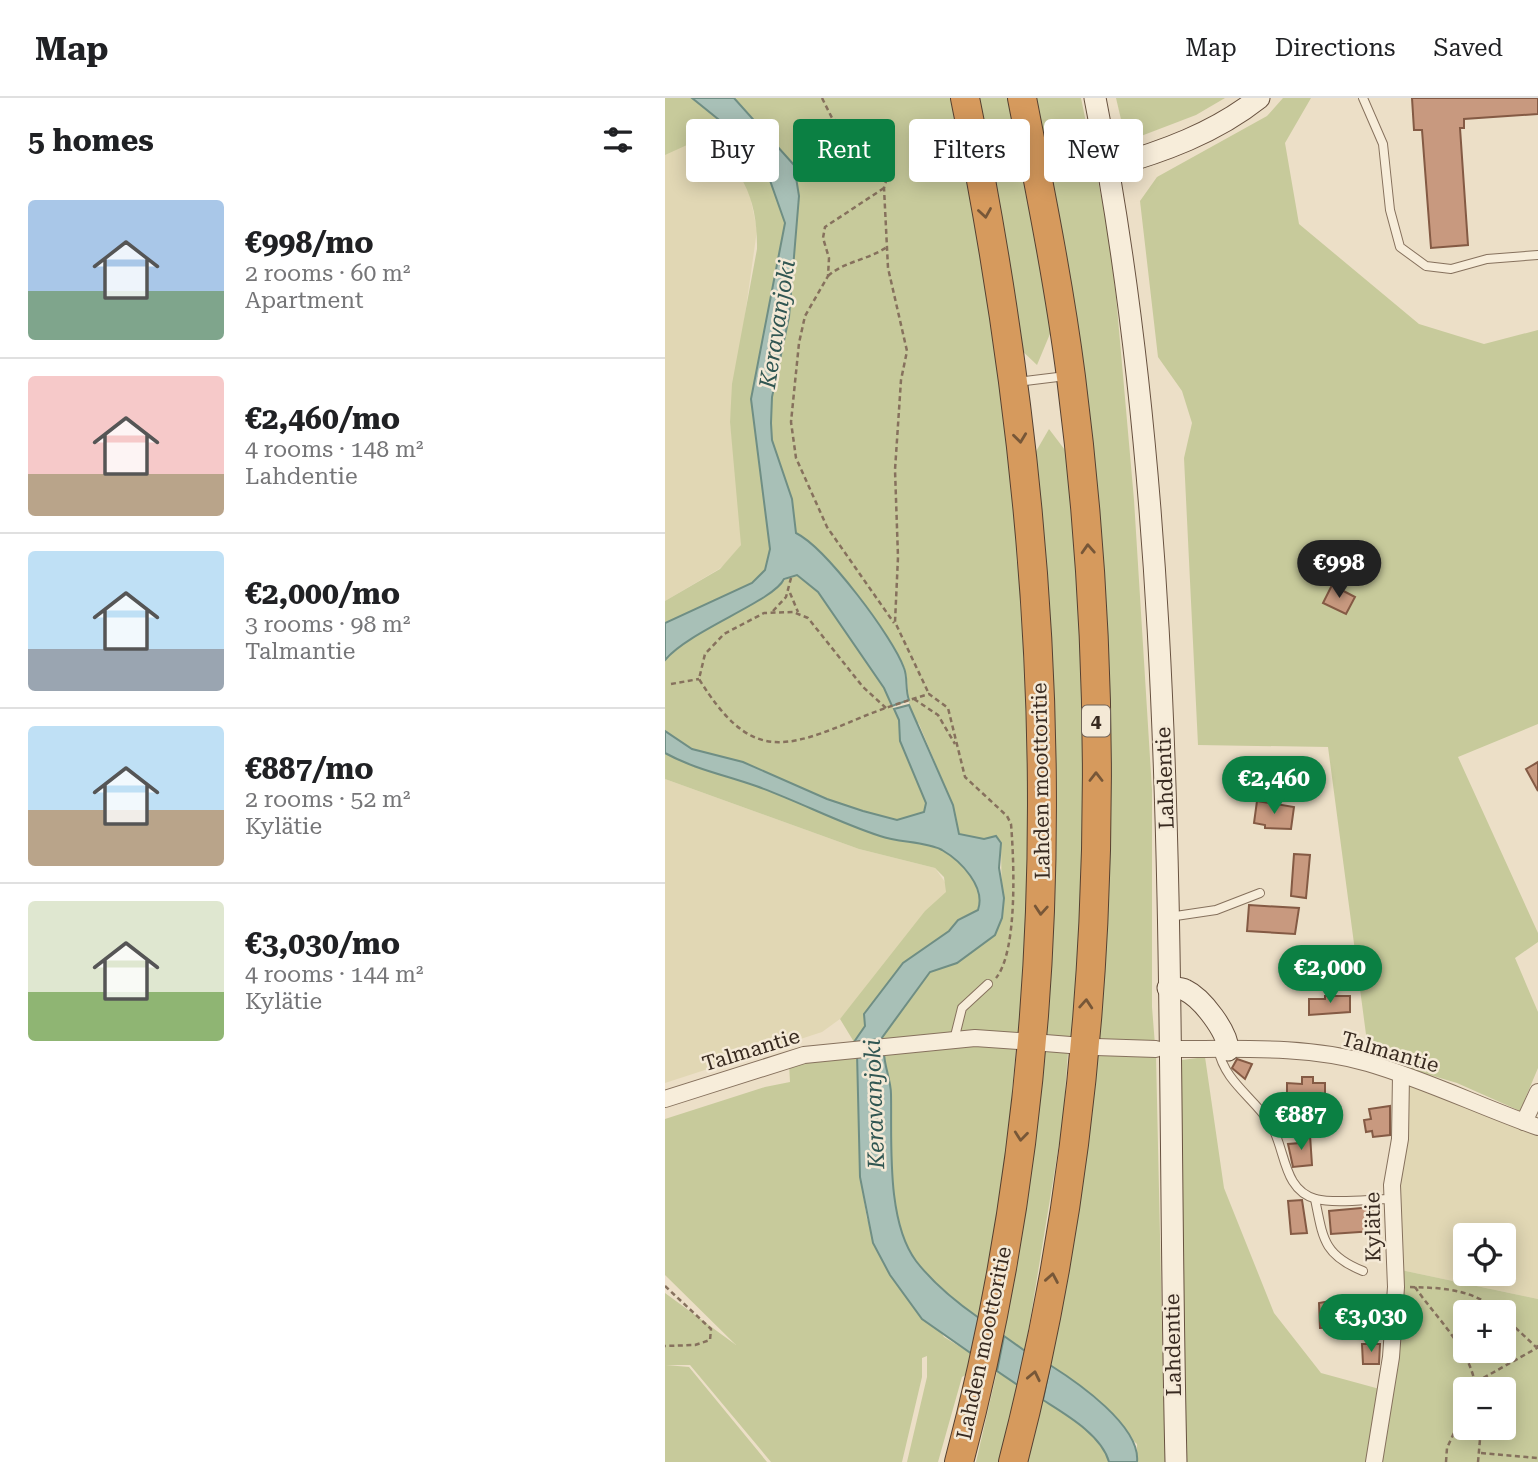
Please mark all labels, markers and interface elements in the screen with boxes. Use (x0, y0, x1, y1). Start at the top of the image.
text: Map (35, 29, 109, 68)
text: Map (1185, 34, 1237, 62)
text: Directions (1275, 34, 1395, 62)
text: Saved (1433, 34, 1503, 62)
chip: Buy (686, 119, 779, 182)
chip: Rent (793, 119, 895, 182)
chip: Filters (909, 119, 1030, 182)
chip: New (1044, 119, 1143, 182)
icon: filters (599, 121, 637, 159)
text: 5 homes (28, 123, 154, 158)
one-way arrow (977, 208, 992, 219)
text: €998/mo (245, 225, 374, 260)
icon: home (84, 228, 168, 312)
water label: Keravanjoki (754, 258, 801, 391)
text: 2 rooms · 60 m² (245, 260, 411, 287)
text: Apartment (245, 287, 364, 314)
text: €2,460/mo (245, 401, 400, 436)
icon: home (84, 404, 168, 488)
one-way arrow (1013, 432, 1028, 444)
text: 4 rooms · 148 m² (245, 436, 423, 463)
text: Lahdentie (245, 463, 358, 490)
pin: €998 (1298, 540, 1380, 600)
one-way arrow (1081, 543, 1096, 554)
text: €998 (1313, 549, 1365, 576)
text: €2,000/mo (245, 576, 400, 611)
icon: home (84, 579, 168, 663)
text: 3 rooms · 98 m² (245, 611, 411, 638)
text: Talmantie (245, 638, 355, 665)
street label: Lahden moottoritie (1027, 682, 1055, 880)
road number: 4 (1082, 706, 1110, 736)
street label: Lahdentie (1151, 726, 1179, 830)
text: €887/mo (245, 751, 374, 786)
icon: home (84, 754, 168, 838)
pin: €2,460 (1217, 756, 1331, 816)
text: €2,460 (1238, 765, 1310, 792)
one-way arrow (1088, 771, 1104, 781)
text: 2 rooms · 52 m² (245, 786, 411, 813)
text: Kylätie (245, 813, 322, 840)
one-way arrow (1034, 904, 1049, 915)
text: €3,030/mo (245, 926, 400, 961)
icon: home (84, 929, 168, 1013)
pin: €2,000 (1273, 946, 1387, 1005)
text: €2,000 (1294, 954, 1366, 981)
text: 4 rooms · 144 m² (245, 961, 423, 988)
text: Kylätie (245, 988, 322, 1015)
one-way arrow (1078, 998, 1093, 1009)
street label: Talmantie (699, 1024, 803, 1076)
street label: Talmantie (1338, 1027, 1442, 1077)
water label: Keravanjoki (859, 1039, 890, 1170)
pin: €887 (1260, 1093, 1342, 1152)
text: €887 (1275, 1101, 1327, 1128)
one-way arrow (1013, 1130, 1028, 1142)
street label: Kylätie (1360, 1192, 1386, 1262)
map controls (1453, 1223, 1516, 1440)
button: locate (1453, 1223, 1516, 1286)
street label: Lahden moottoritie (952, 1244, 1016, 1442)
one-way arrow (1044, 1272, 1059, 1284)
street label: Lahdentie (1160, 1293, 1186, 1397)
pin: €3,030 (1314, 1294, 1428, 1354)
button: + (1453, 1300, 1516, 1363)
text: €3,030 (1335, 1303, 1407, 1330)
one-way arrow (1025, 1370, 1040, 1382)
button: − (1453, 1377, 1516, 1440)

